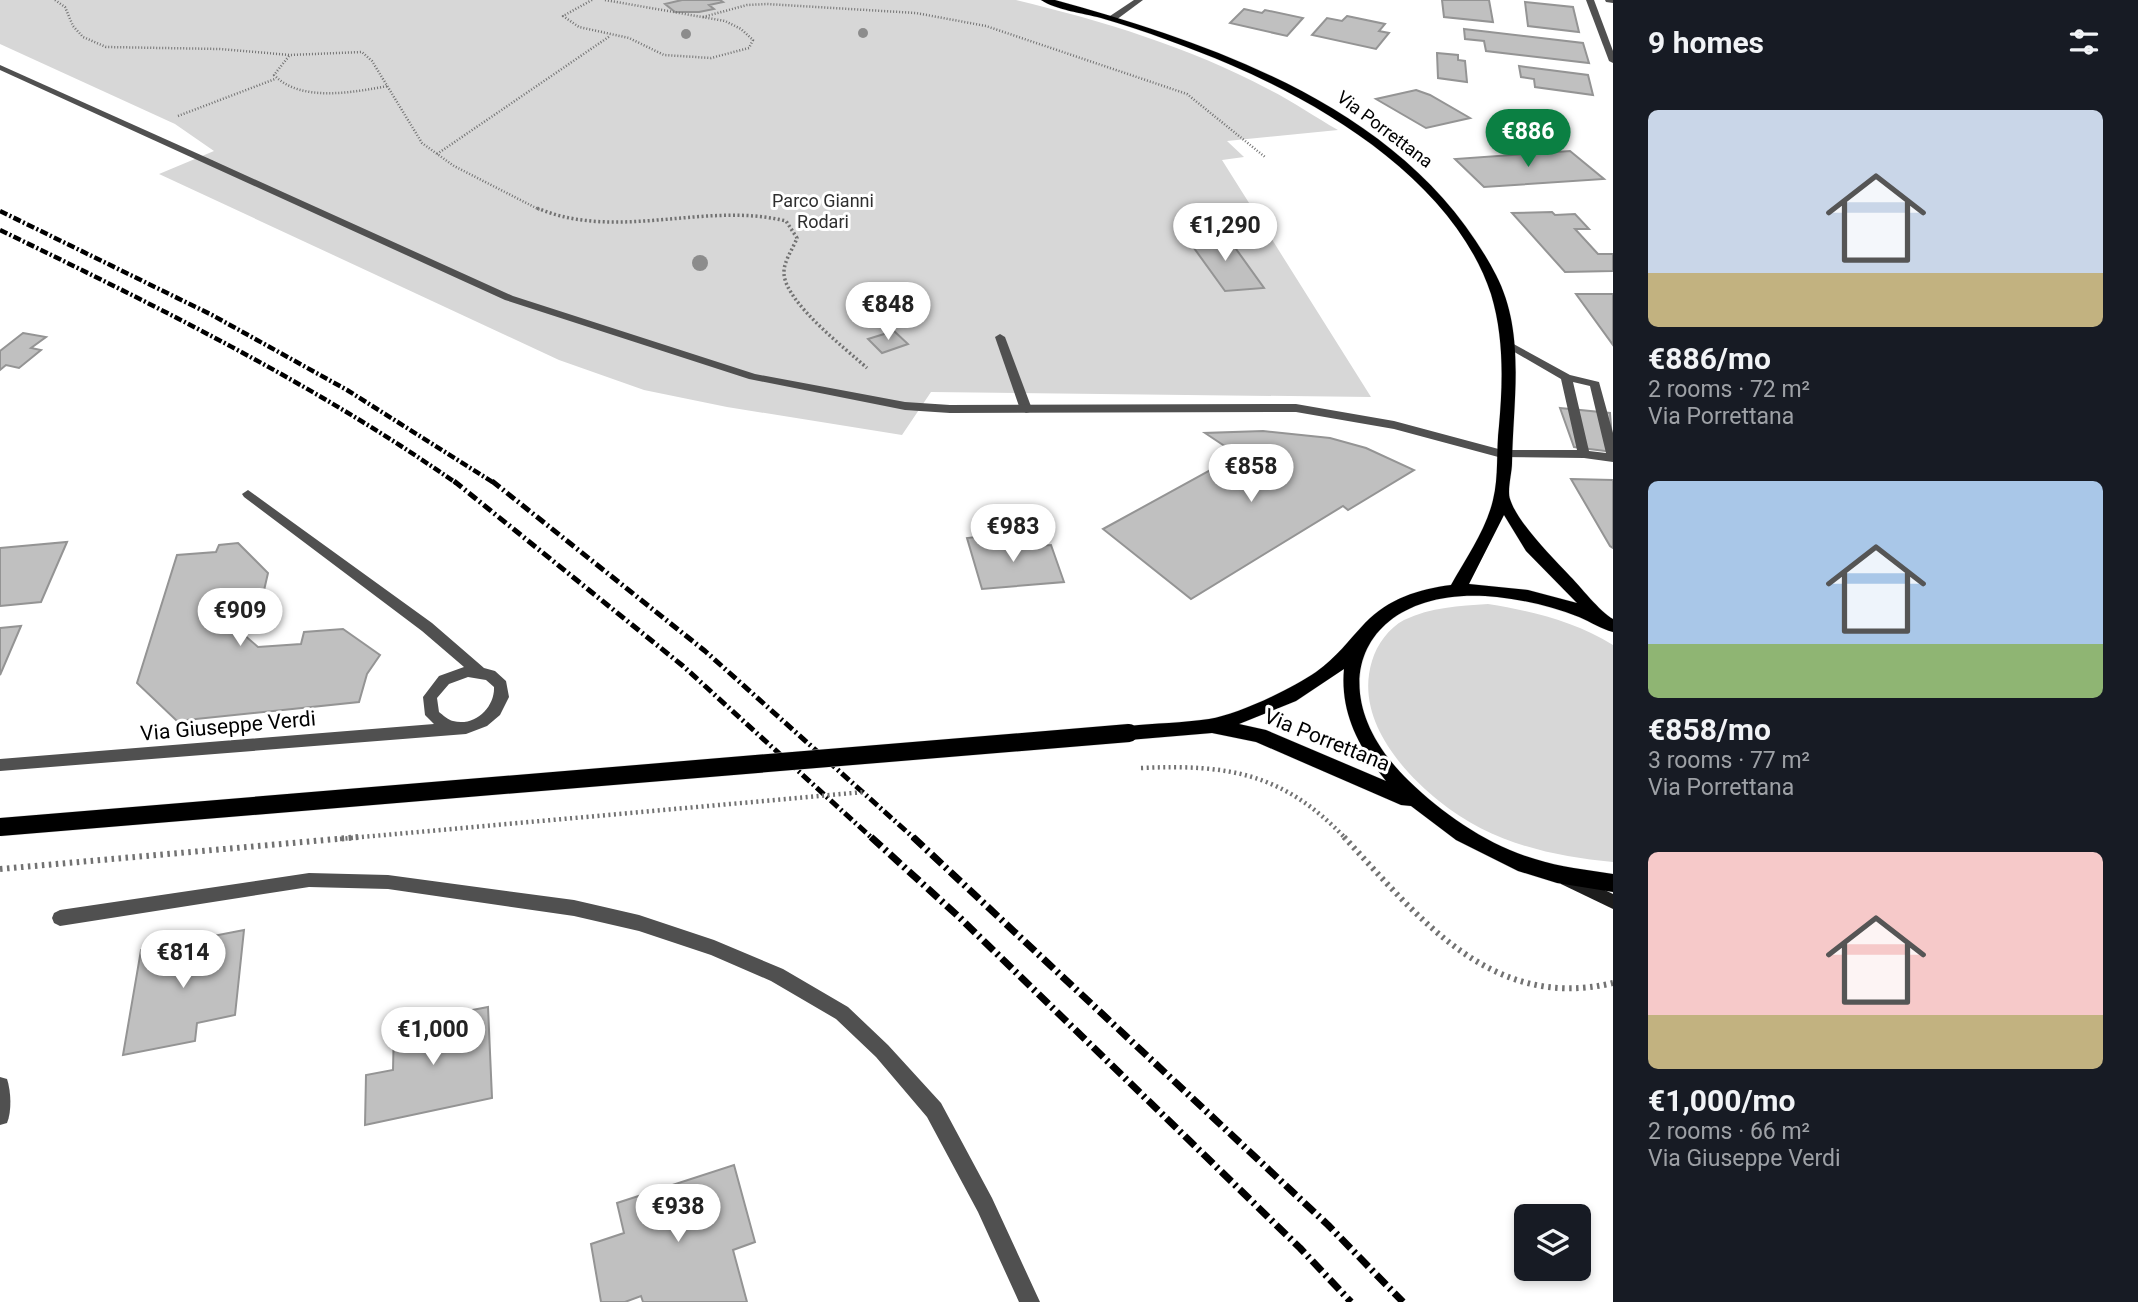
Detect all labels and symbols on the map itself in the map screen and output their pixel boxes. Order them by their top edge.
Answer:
street label: Via Porrettana [1333,86,1437,172]
pin: €886 [1487,110,1569,169]
park label: Parco Gianni Rodari [772,190,874,232]
pin: €1,290 [1168,204,1282,263]
pin: €848 [847,282,929,342]
pin: €858 [1210,444,1292,504]
pin: €983 [972,504,1054,564]
pin: €909 [199,588,281,648]
street label: Via Porrettana [1261,704,1393,776]
street label: Via Giuseppe Verdi [139,706,317,746]
pin: €814 [142,930,224,990]
pin: €1,000 [376,1007,490,1067]
pin: €938 [637,1184,719,1244]

